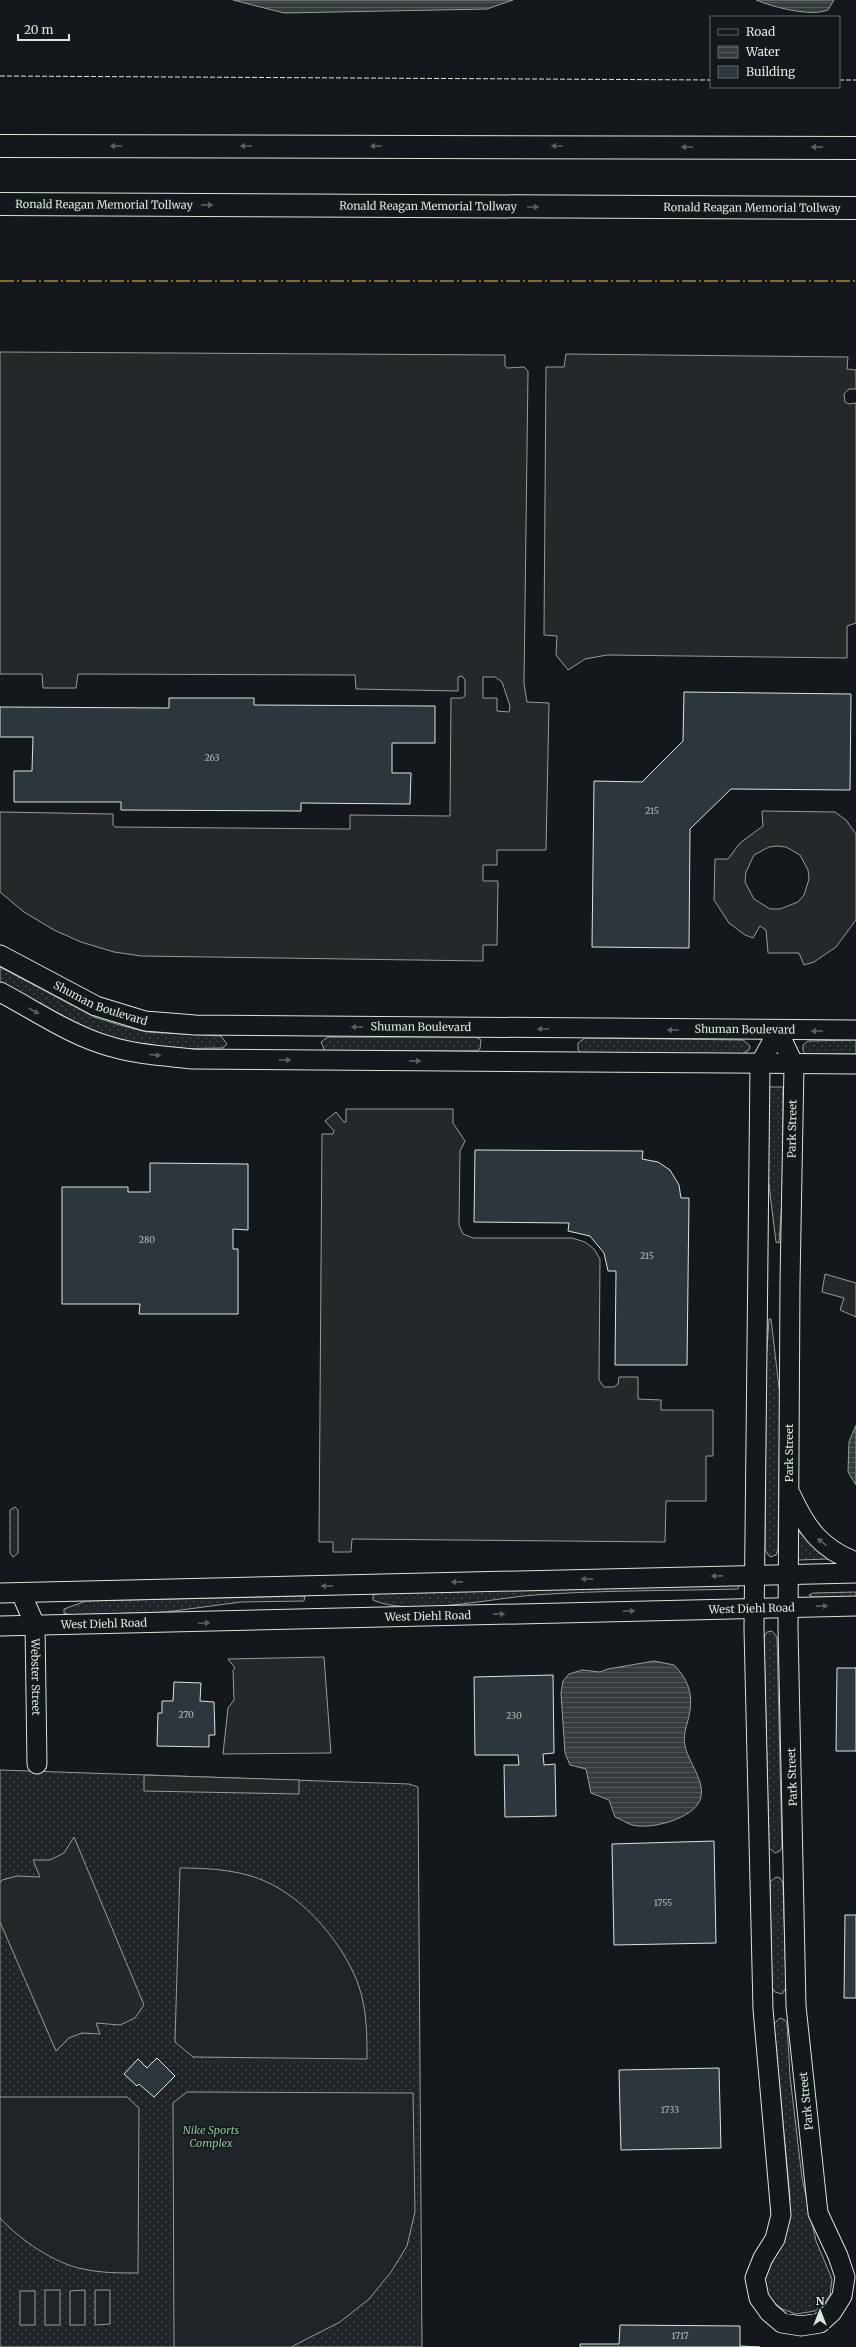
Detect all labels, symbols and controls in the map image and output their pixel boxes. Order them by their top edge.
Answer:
scale bar [18,16,69,42]
legend [710,16,840,88]
text: 20 m [24,22,53,37]
text: Road [746,24,775,39]
text: Water [745,44,781,59]
text: Building [746,64,796,79]
one-way arrow [109,143,122,149]
one-way arrow [239,143,252,149]
one-way arrow [369,143,382,149]
one-way arrow [550,143,563,149]
one-way arrow [680,144,693,150]
one-way arrow [810,144,823,150]
street label: Ronald Reagan Memorial Tollway [15,197,193,212]
street label: Ronald Reagan Memorial Tollway [339,199,517,213]
street label: Ronald Reagan Memorial Tollway [663,200,841,215]
one-way arrow [201,202,214,208]
one-way arrow [527,204,540,210]
house number: 263 [204,752,220,763]
house number: 215 [645,805,659,816]
street label: Shuman Boulevard [51,978,150,1028]
one-way arrow [29,1007,40,1014]
street label: Shuman Boulevard [371,1019,472,1034]
street label: Shuman Boulevard [695,1022,796,1037]
one-way arrow [350,1024,363,1030]
one-way arrow [536,1026,549,1032]
one-way arrow [666,1027,679,1033]
one-way arrow [811,1028,823,1035]
one-way arrow [149,1052,161,1058]
one-way arrow [279,1056,291,1063]
one-way arrow [409,1058,422,1064]
street label: Park Street [784,1099,800,1158]
house number: 280 [139,1234,155,1245]
house number: 215 [640,1250,654,1261]
street label: Park Street [782,1423,796,1482]
one-way arrow [817,1538,828,1547]
one-way arrow [711,1573,723,1580]
one-way arrow [581,1576,593,1583]
one-way arrow [451,1579,463,1586]
one-way arrow [321,1582,333,1589]
street label: West Diehl Road [708,1600,795,1616]
one-way arrow [816,1603,828,1610]
street label: West Diehl Road [384,1608,471,1624]
one-way arrow [623,1608,636,1614]
one-way arrow [493,1611,506,1617]
street label: West Diehl Road [60,1616,148,1632]
one-way arrow [198,1619,210,1626]
street label: Webster Street [28,1637,43,1716]
house number: 270 [178,1709,194,1720]
house number: 230 [506,1710,522,1721]
street label: Park Street [784,1747,800,1806]
house number: 1755 [654,1897,672,1908]
street label: Park Street [796,2070,816,2131]
house number: 1733 [661,2104,679,2115]
park label: Nike Sports Complex [183,2123,240,2150]
north arrow [800,2291,840,2331]
text: N [816,2294,825,2308]
house number: 1717 [671,2330,689,2341]

